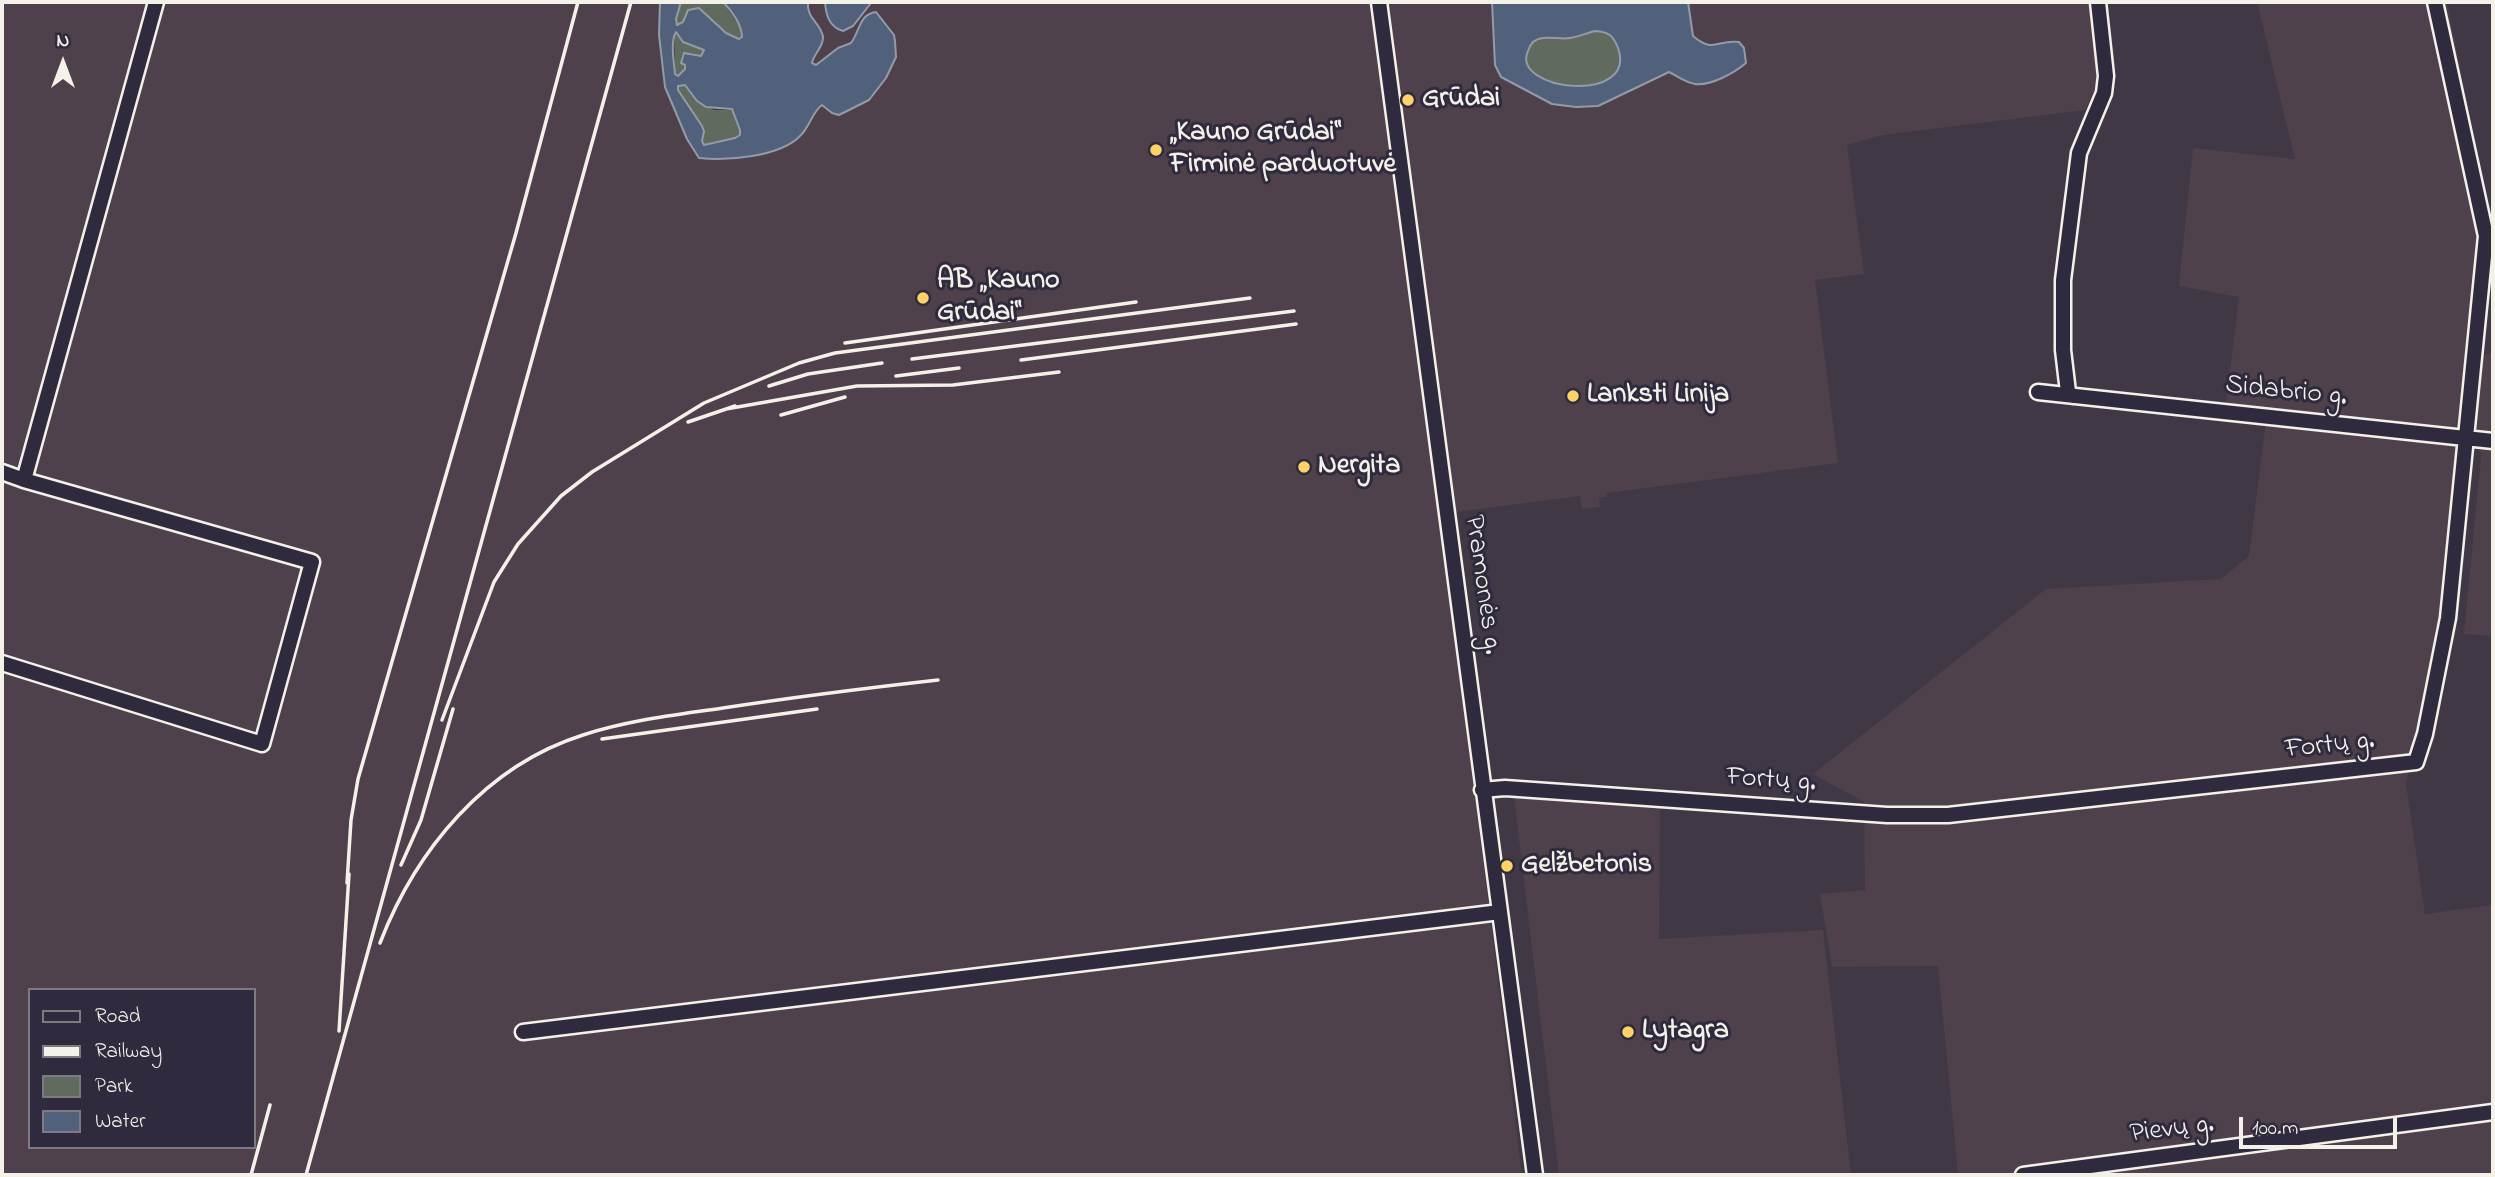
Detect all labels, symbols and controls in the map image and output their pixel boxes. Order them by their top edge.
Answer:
north arrow [28,28,98,98]
text: N [57,28,69,55]
place label: Grūdai [1422,83,1500,117]
marker: Grūdai [1400,92,1416,108]
place label: „Kauno Grūdai“ Firminė parduotuvė [1170,117,1396,183]
marker: „Kauno Grūdai“ Firminė parduotuvė [1148,142,1164,158]
place label: AB „Kauno Grūdai“ [937,265,1060,331]
marker: AB „Kauno Grūdai“ [915,290,931,306]
street label: Sidabrio g. [2223,370,2349,416]
place label: Lanksti Linija [1587,379,1729,413]
marker: Lanksti Linija [1565,388,1581,404]
place label: Nergita [1318,450,1400,484]
marker: Nergita [1296,459,1312,475]
street label: Pramonės g. [1455,513,1507,657]
street label: Fortų g. [2284,726,2376,768]
street label: Fortų g. [1725,762,1817,802]
place label: Gelžbetonis [1521,849,1652,883]
marker: Gelžbetonis [1499,858,1515,874]
legend [28,988,256,1149]
text: Road [95,1002,141,1032]
place label: Lytagra [1642,1015,1729,1049]
marker: Lytagra [1620,1024,1636,1040]
text: Railway [95,1037,162,1067]
text: Park [95,1072,133,1102]
scale bar [2243,1104,2400,1148]
text: Water [95,1107,146,1137]
street label: Pievų g. [2128,1109,2216,1153]
text: 100 m [2252,1114,2298,1144]

